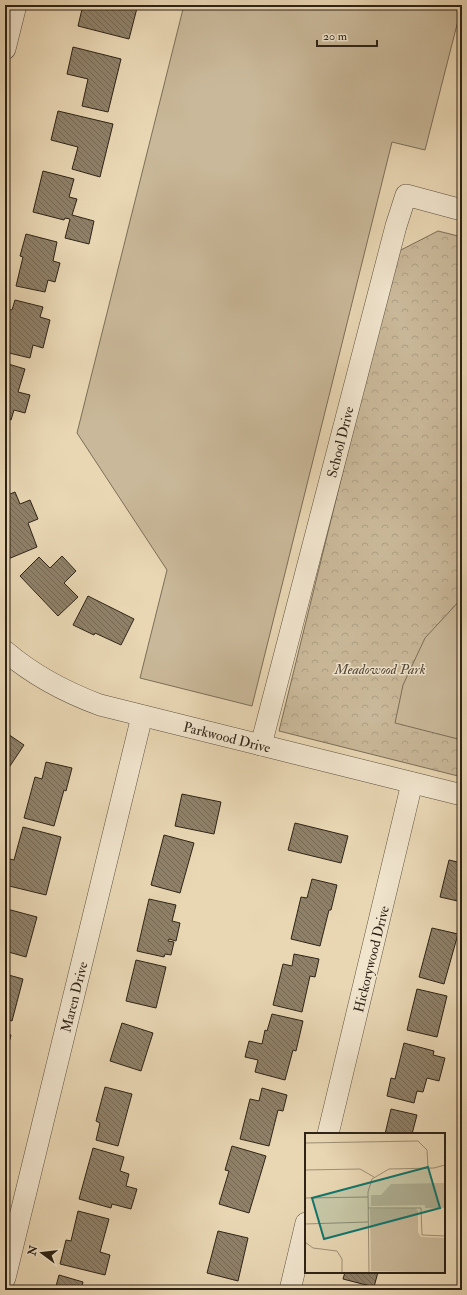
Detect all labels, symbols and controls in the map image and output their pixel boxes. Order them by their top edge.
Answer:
scale bar [317,22,377,48]
text: 20 m [323,29,348,44]
street label: School Drive [323,405,358,479]
park label: Meadowood Park [334,661,426,678]
street label: Parkwood Drive [182,718,272,757]
street label: Hickorywood Drive [350,904,394,1014]
street label: Maren Drive [57,960,92,1034]
inset map [305,1133,445,1273]
north arrow [22,1233,62,1273]
text: N [25,1243,41,1258]

